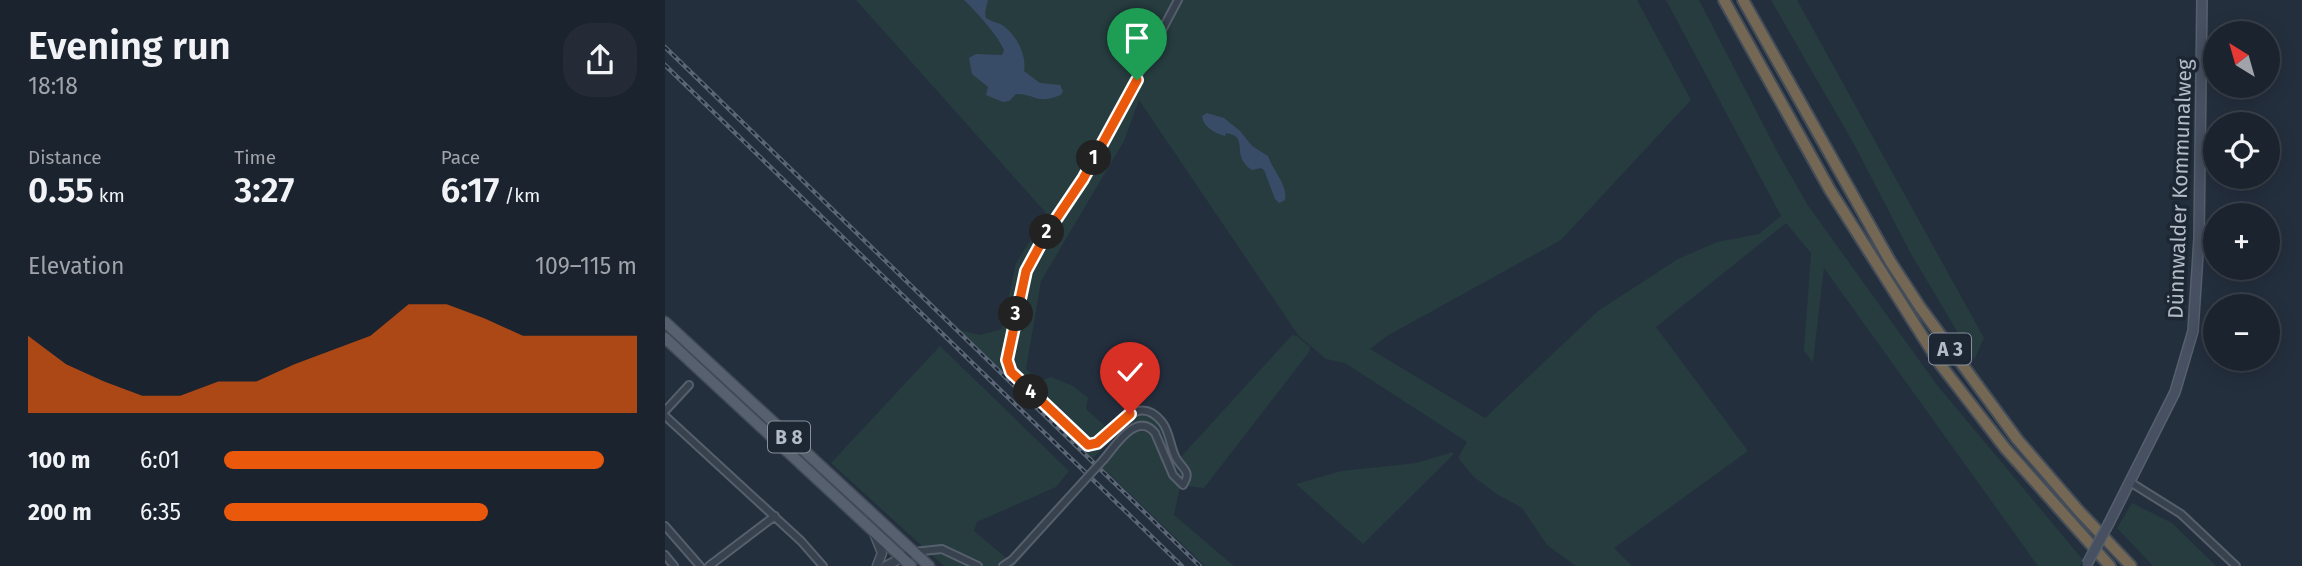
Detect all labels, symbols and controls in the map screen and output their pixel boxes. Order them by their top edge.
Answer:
pin [1107,8,1167,80]
icon: arrive [1118,19,1156,57]
north arrow [2203,21,2280,98]
map controls [2203,21,2280,371]
text: Evening run [28,23,231,69]
button: share [563,23,637,97]
street label: Dünnwalder Kommunalweg [2162,59,2198,319]
text: 18:18 [28,72,78,100]
button: locate [2203,112,2280,189]
pin: 1 [1077,140,1111,176]
text: Distance [28,146,102,169]
text: Time [234,146,276,169]
text: Pace [441,146,480,169]
text: 1 [1089,146,1098,169]
text: 0.55 [28,169,94,211]
text: 3:27 [234,169,295,211]
text: 6:17 [441,169,499,211]
text: km [94,184,125,207]
text: /km [499,184,540,207]
button: + [2203,203,2280,280]
pin: 2 [1029,215,1065,250]
text: 2 [1042,220,1051,243]
text: Elevation [28,252,124,280]
text: 109–115 m [535,252,637,280]
button: − [2203,294,2280,371]
pin: 3 [999,296,1033,332]
text: 3 [1011,302,1020,325]
road number: A 3 [1929,334,1971,364]
pin [1100,342,1160,414]
icon: check [1111,353,1149,391]
pin: 4 [1013,374,1049,410]
text: 4 [1025,380,1036,403]
road number: B 8 [768,422,810,452]
text: 100 m [28,446,90,474]
text: 6:01 [140,446,180,474]
text: 200 m [28,498,92,526]
text: 6:35 [140,498,181,526]

